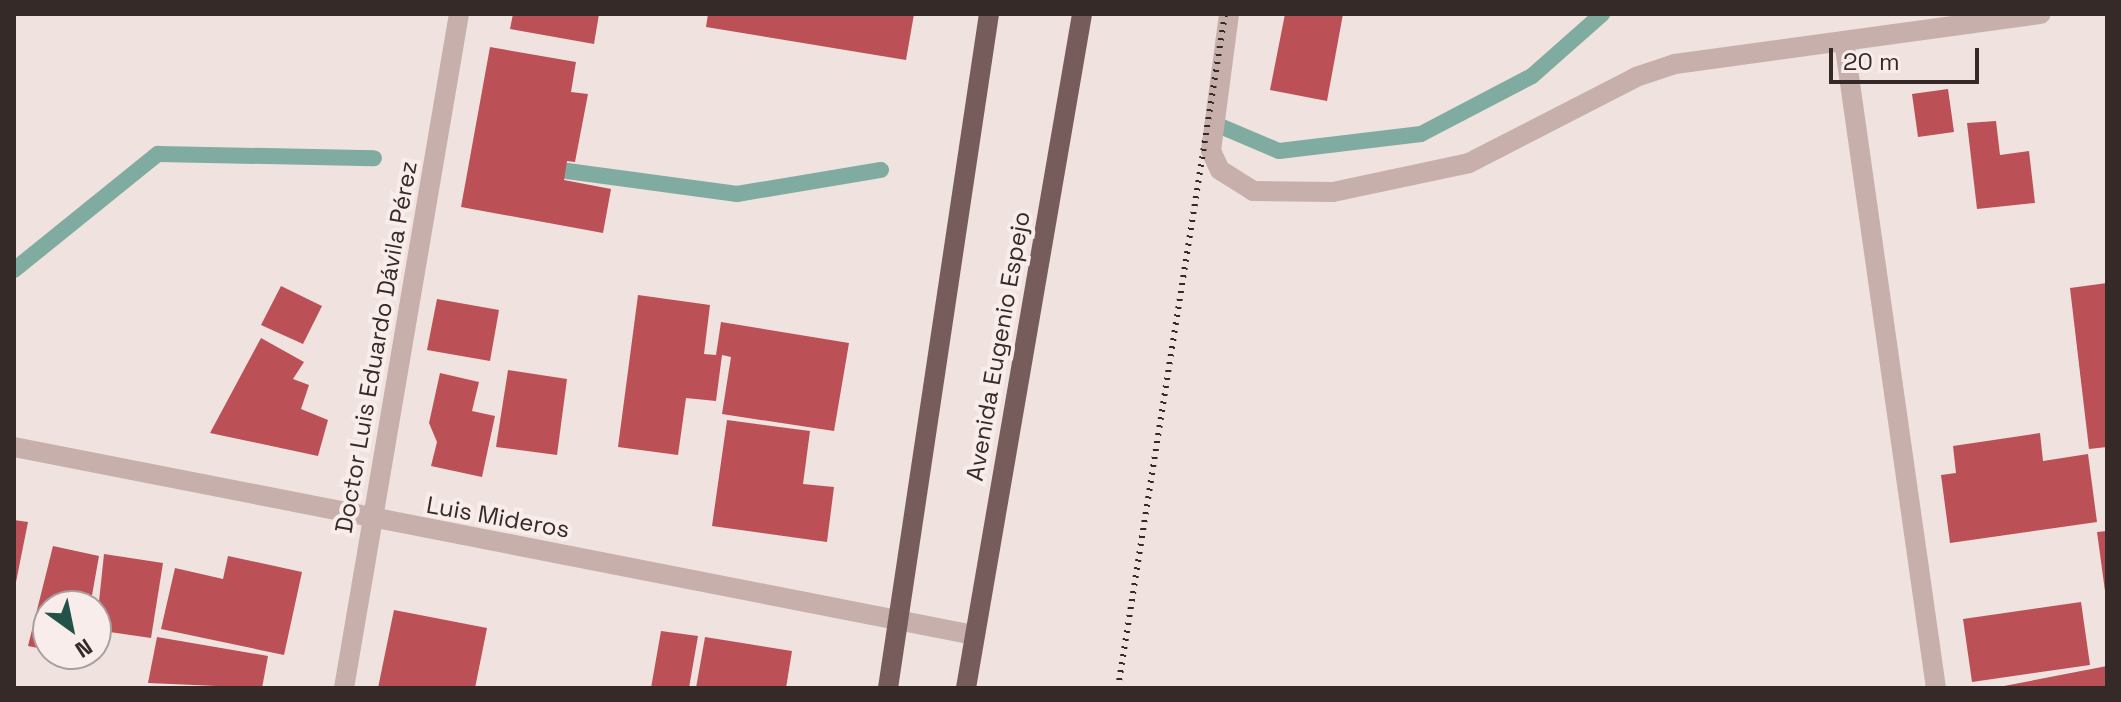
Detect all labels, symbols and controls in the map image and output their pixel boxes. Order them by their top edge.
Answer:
scale bar [1833,32,1983,82]
text: 20 m [1843,46,1900,77]
street label: Doctor Luis Eduardo Dávila Pérez [329,159,423,535]
street label: Avenida Eugenio Espejo [960,209,1036,483]
street label: Luis Mideros [424,490,572,544]
north arrow [32,590,112,670]
text: N [70,633,98,664]

